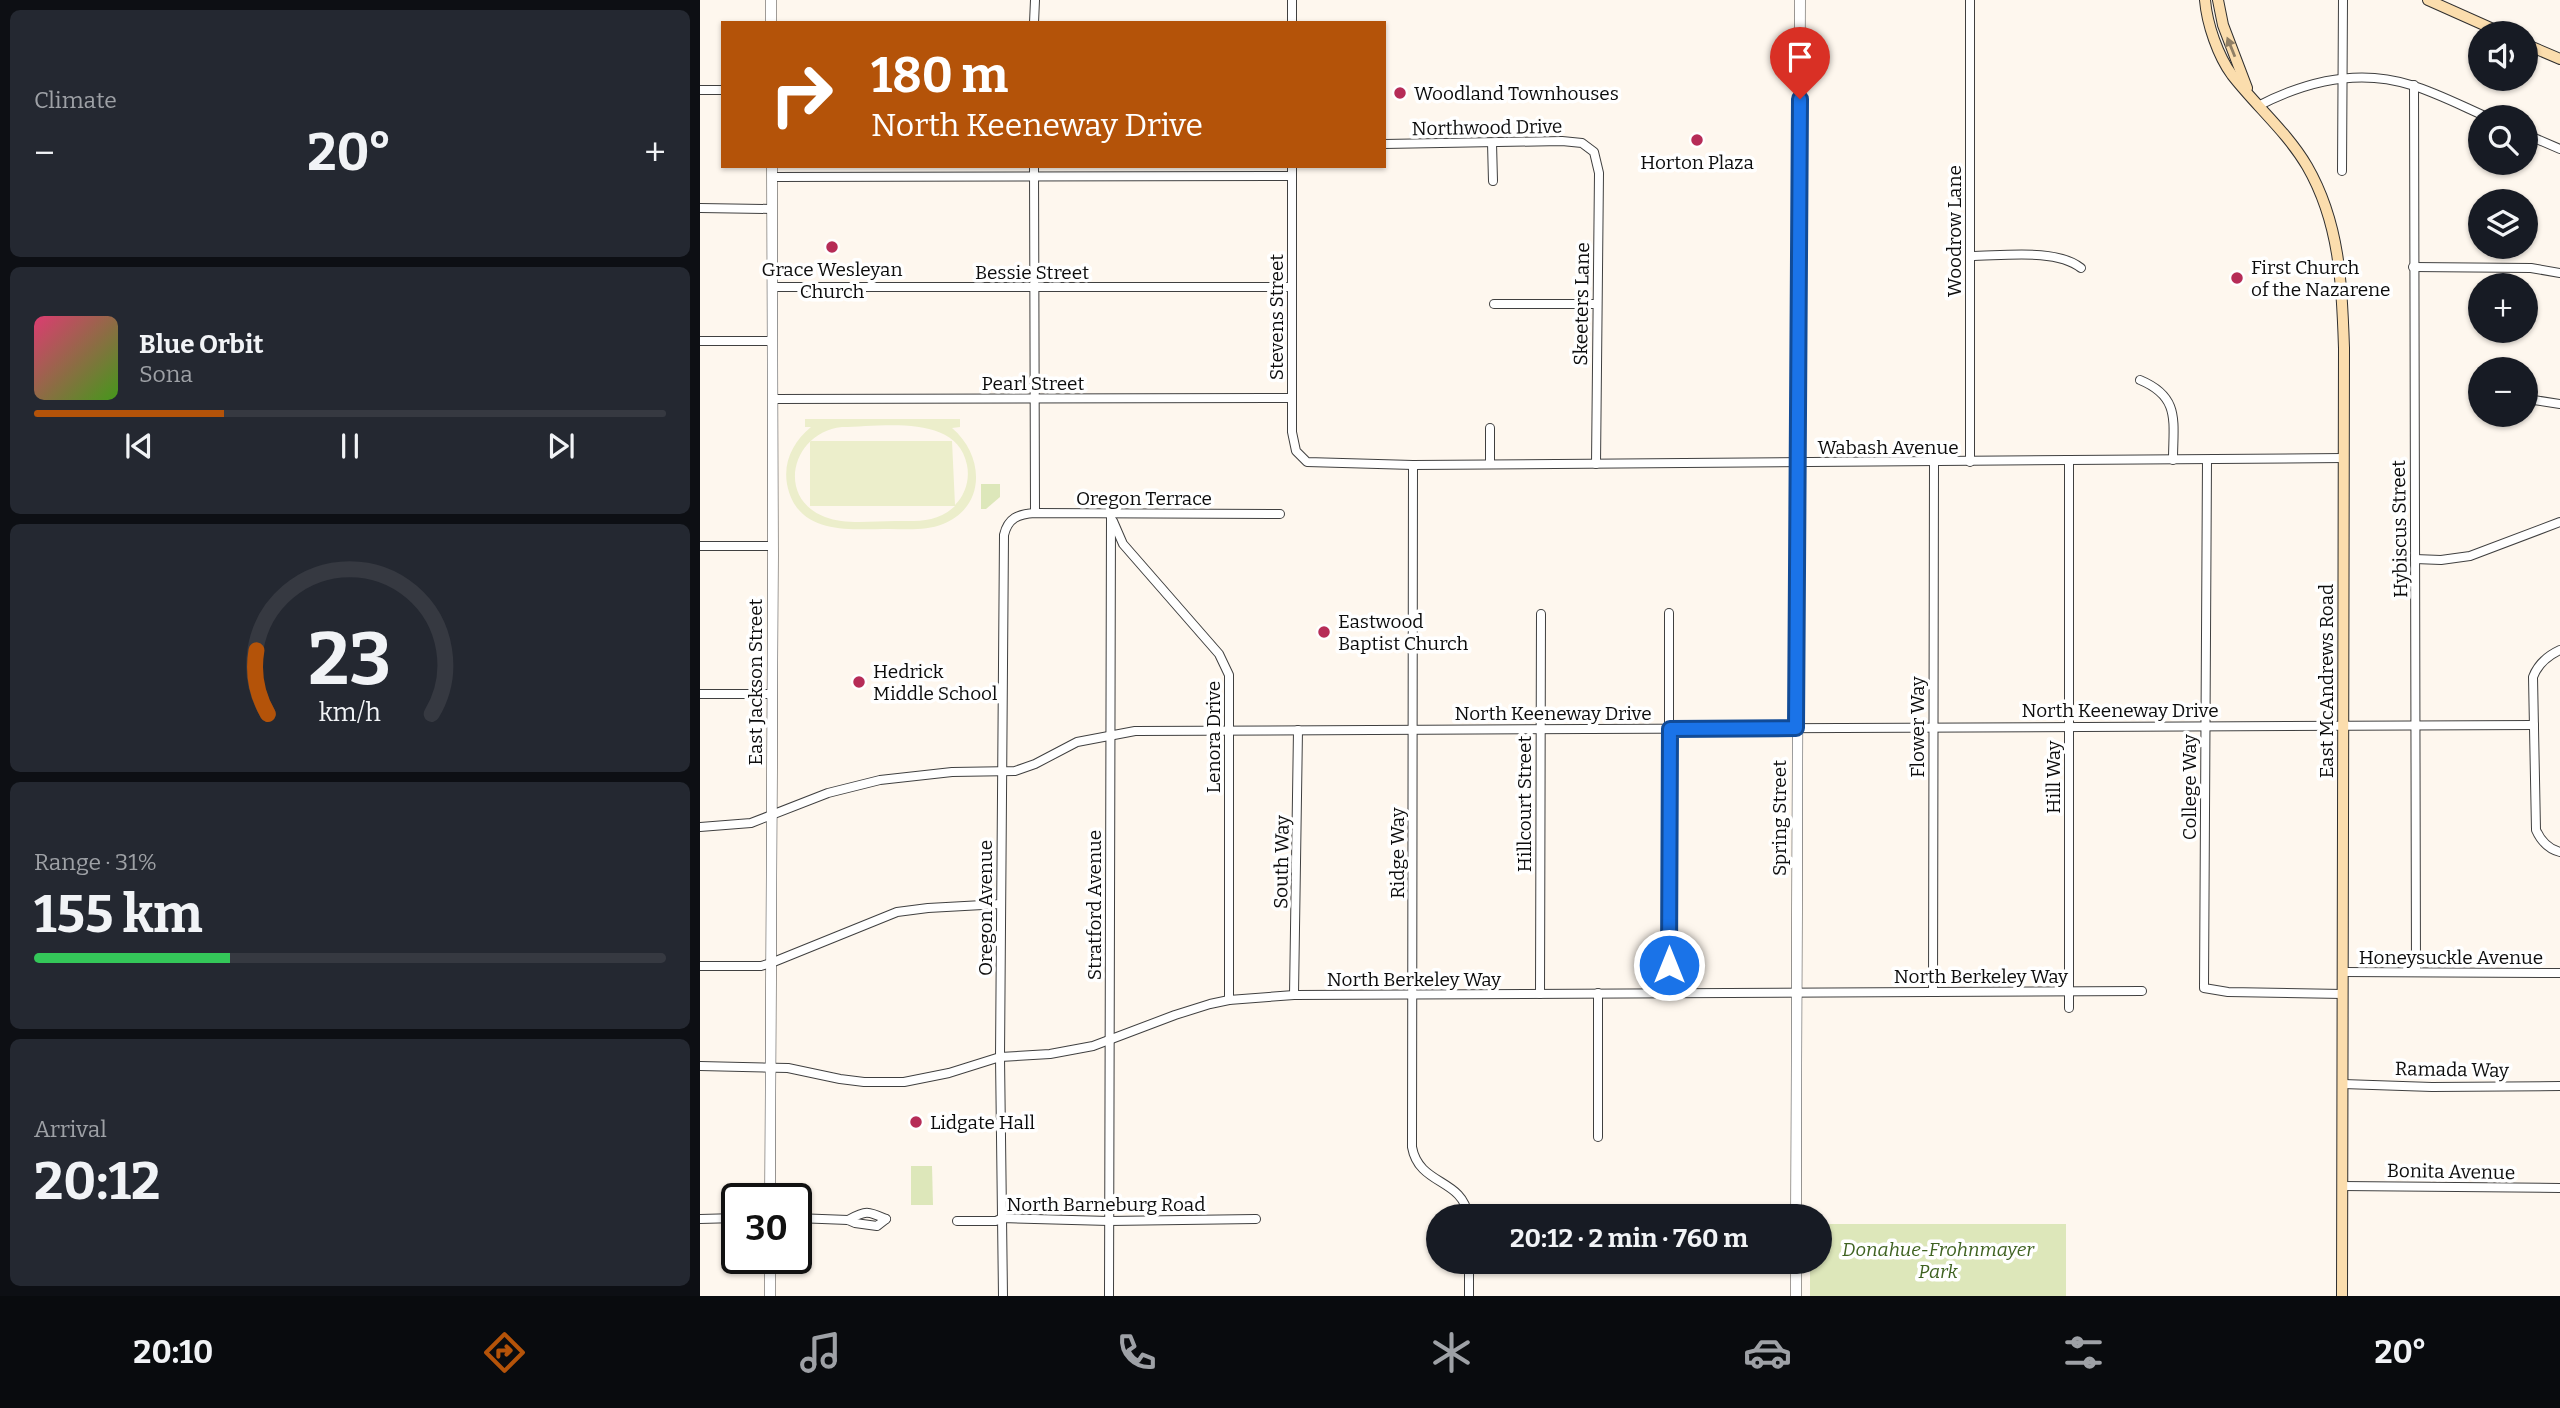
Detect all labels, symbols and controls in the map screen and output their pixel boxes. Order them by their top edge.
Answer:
map controls [2468,21,2538,427]
button: sound [2468,21,2538,91]
pin [1770,27,1830,99]
one-way arrow [2226,37,2237,58]
icon: arrive [1781,38,1819,76]
text: 180 m [871,46,1008,105]
icon: right [756,49,847,140]
place label: Woodland Townhouses [1414,82,1619,105]
marker: Woodland Townhouses [1392,85,1408,101]
text: Climate [34,86,117,114]
button: search [2468,105,2538,175]
text: North Keeneway Drive [871,106,1203,144]
street label: Northwood Drive [1411,115,1563,140]
text: 20° [307,121,392,184]
text: − [34,130,55,176]
text: + [644,130,666,176]
marker: Horton Plaza [1689,132,1705,148]
place label: Horton Plaza [1640,151,1754,174]
street label: Woodrow Lane [1943,165,1966,297]
button: layers [2468,189,2538,259]
marker: Grace Wesleyan Church [824,239,840,255]
street label: Skeeters Lane [1569,242,1594,366]
street label: Stevens Street [1265,254,1288,380]
place label: First Church of the Nazarene [2251,256,2390,301]
place label: Grace Wesleyan Church [762,258,902,303]
street label: Bessie Street [975,261,1089,284]
marker: First Church of the Nazarene [2229,270,2245,286]
button: + [2468,273,2538,343]
text: Blue Orbit [139,329,263,360]
button: − [2468,357,2538,427]
text: Sona [139,360,193,388]
street label: Pearl Street [982,372,1084,395]
icon: previous [120,427,158,465]
icon: pause [331,427,369,465]
icon: next [542,427,580,465]
street label: Wabash Avenue [1817,436,1959,459]
street label: Hybiscus Street [2387,460,2412,598]
street label: Oregon Terrace [1076,487,1212,510]
street label: East McAndrews Road [2315,584,2338,778]
street label: East Jackson Street [744,598,767,765]
place label: Eastwood Baptist Church [1338,610,1468,655]
text: 23 [309,616,391,703]
marker: Eastwood Baptist Church [1316,624,1332,640]
place label: Hedrick Middle School [873,660,997,705]
marker: Hedrick Middle School [851,674,867,690]
street label: Flower Way [1906,675,1929,778]
street label: Lenora Drive [1202,681,1225,793]
text: km/h [319,698,381,728]
street label: North Keeneway Drive [2021,699,2219,722]
street label: North Keeneway Drive [1454,702,1652,725]
street label: College Way [2178,733,2201,840]
street label: Hillcourt Street [1513,736,1536,872]
street label: Hill Way [2042,739,2065,814]
street label: Spring Street [1768,760,1791,876]
street label: Ridge Way [1386,806,1409,899]
street label: South Way [1269,814,1294,909]
street label: Stratford Avenue [1083,830,1106,980]
street label: Oregon Avenue [974,840,997,976]
text: Range · 31% [34,848,157,876]
text: 155 km [34,883,203,946]
position arrow [1632,928,1706,1002]
street label: Honeysuckle Avenue [2359,946,2543,969]
street label: North Berkeley Way [1894,965,2069,988]
street label: North Berkeley Way [1327,968,1502,991]
street label: Ramada Way [2395,1057,2510,1082]
place label: Lidgate Hall [930,1111,1035,1134]
marker: Lidgate Hall [908,1114,924,1130]
text: Arrival [34,1115,107,1143]
text: 20:12 [34,1150,160,1213]
street label: Bonita Avenue [2387,1159,2515,1184]
speed limit sign: 30 [721,1183,812,1274]
street label: North Barneburg Road [1006,1193,1206,1216]
text: 20:12 · 2 min · 760 m [1510,1223,1748,1254]
park label: Donahue-Frohnmayer Park [1842,1238,2035,1283]
icon: directions [480,1328,529,1377]
icon: music [796,1328,845,1377]
icon: phone [1112,1328,1161,1377]
icon: climate [1427,1328,1476,1377]
icon: car [1743,1328,1792,1377]
icon: filters [2059,1328,2108,1377]
text: 20:10 [133,1333,213,1371]
text: 20° [2374,1333,2427,1371]

